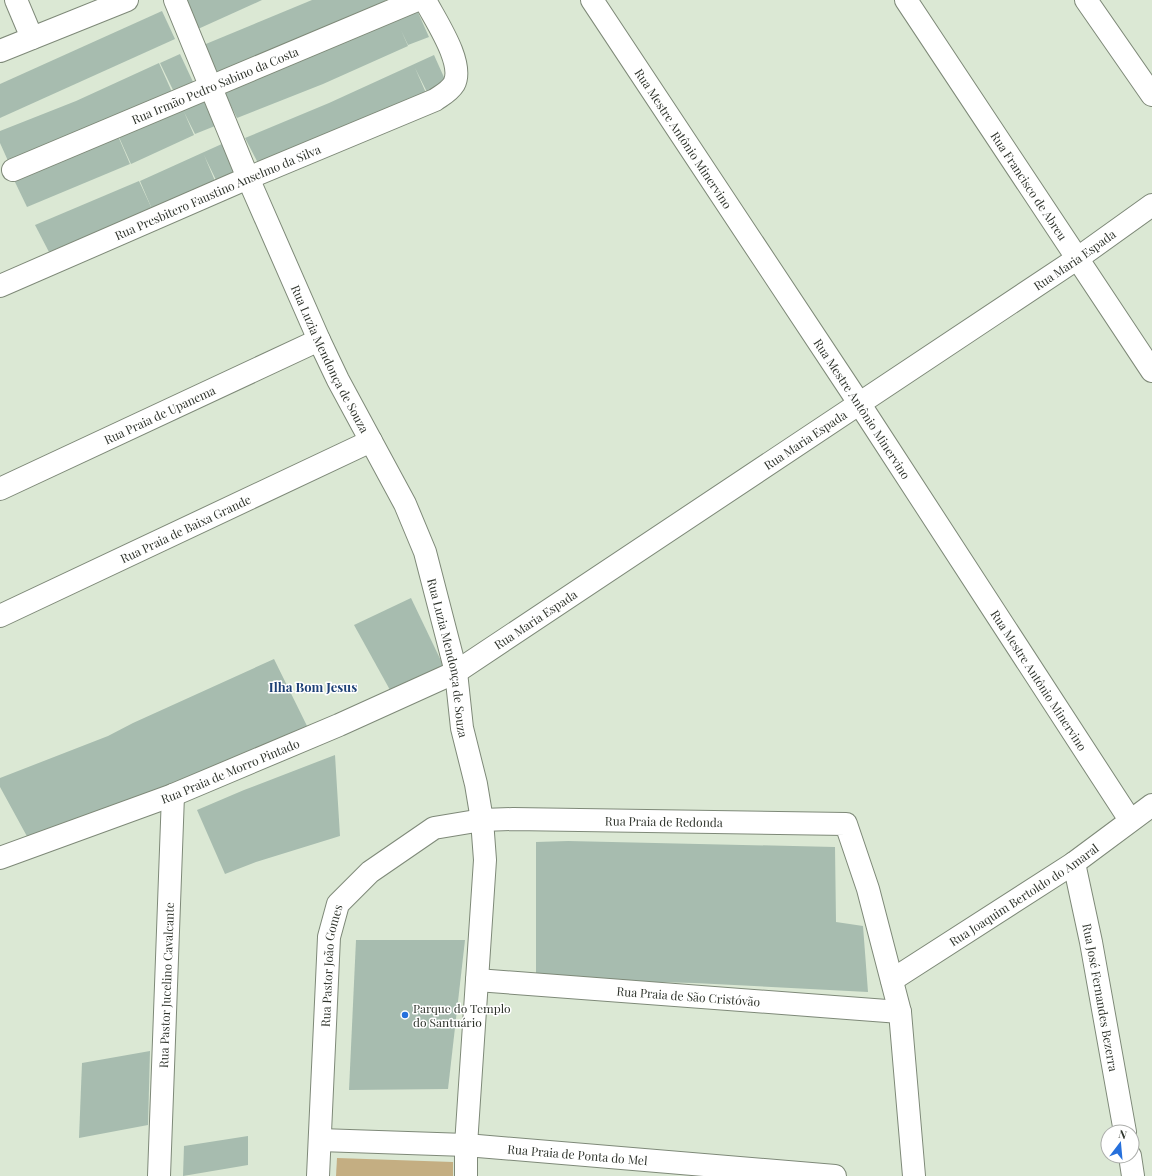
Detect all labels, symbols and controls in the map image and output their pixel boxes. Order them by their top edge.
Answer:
street label: Rua Irmão Pedro Sabino da Costa [129,43,301,127]
street label: Rua Mestre Antônio Minervino [631,65,736,212]
street label: Rua Francisco de Abreu [987,128,1071,243]
street label: Rua Presbitero Faustino Anselmo da Silva [112,141,323,243]
street label: Rua Maria Espada [1030,226,1119,294]
street label: Rua Luzia Mendonça de Souza [288,282,373,435]
street label: Rua Mestre Antônio Minervino [810,335,914,482]
street label: Rua Praia de Upanema [101,382,218,447]
street label: Rua Maria Espada [761,406,850,473]
street label: Rua Praia de Baixa Grande [118,491,253,566]
street label: Rua Luzia Mendonça de Souza [424,576,472,739]
street label: Rua Maria Espada [491,586,580,653]
street label: Rua Mestre Antônio Minervino [987,607,1091,754]
district label: Ilha Bom Jesus [269,678,357,695]
street label: Rua Praia de Morro Pintado [159,735,302,807]
street label: Rua Praia de Redonda [605,812,723,830]
street label: Rua Joaquim Bertoldo do Amaral [946,839,1102,949]
street label: Rua Pastor Jucelino Cavalcante [155,902,177,1068]
street label: Rua Pastor João Gomes [317,902,346,1027]
street label: Rua José Fernandes Bezerra [1079,922,1122,1073]
street label: Rua Praia de São Cristóvão [616,983,761,1009]
place label: Parque do Templo do Santuário [413,1000,511,1030]
marker: Parque do Templo do Santuário [400,1010,410,1020]
north arrow [1100,1124,1140,1164]
text: N [1117,1126,1129,1142]
street label: Rua Praia de Ponta do Mel [507,1141,649,1168]

